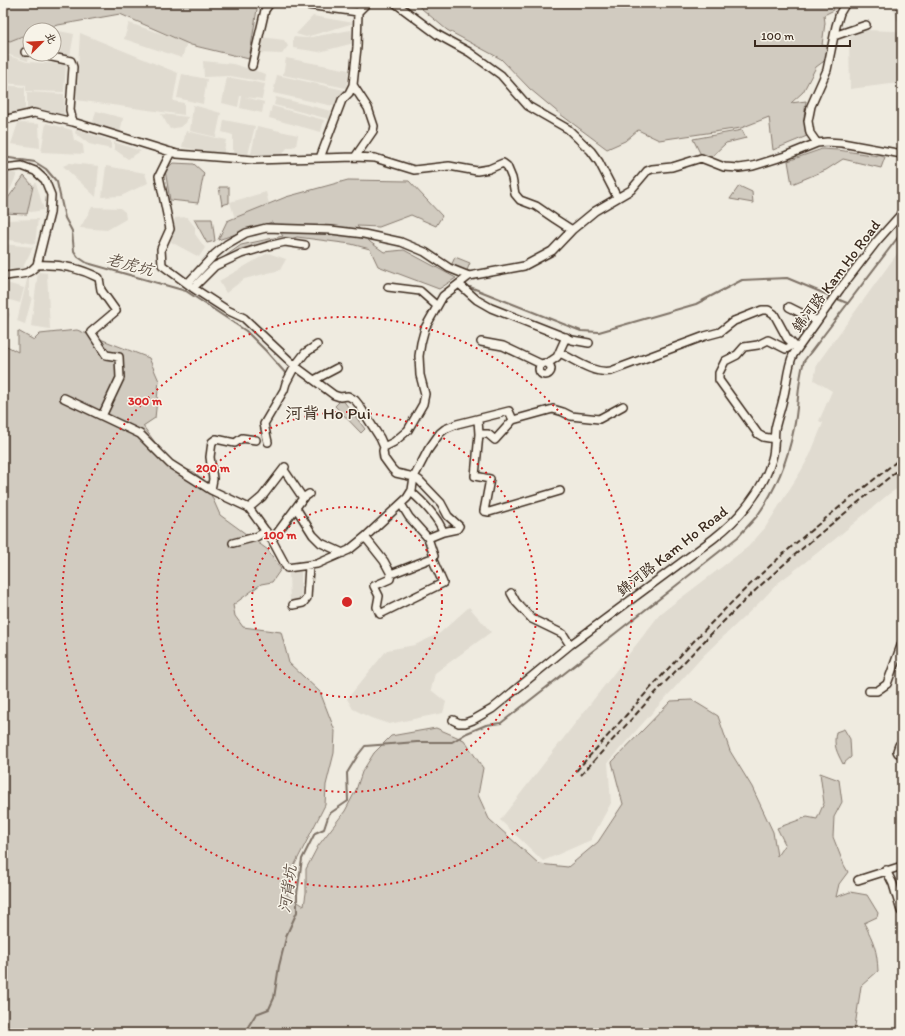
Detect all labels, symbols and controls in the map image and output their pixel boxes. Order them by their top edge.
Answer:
north arrow [22,22,62,62]
scale bar [755,22,850,48]
text: 100 m [761,29,794,43]
text: 北 [43,30,59,46]
street label: 錦河路 Kam Ho Road [788,216,885,336]
water label: 老虎坑 [104,249,157,280]
text: 300 m [128,394,163,408]
district label: 河背 Ho Pui [285,403,371,423]
text: 200 m [196,461,231,475]
street label: 錦河路 Kam Ho Road [613,502,732,600]
text: 100 m [263,528,297,542]
centre of rings [340,595,354,609]
water label: 河背坑 [275,862,301,914]

